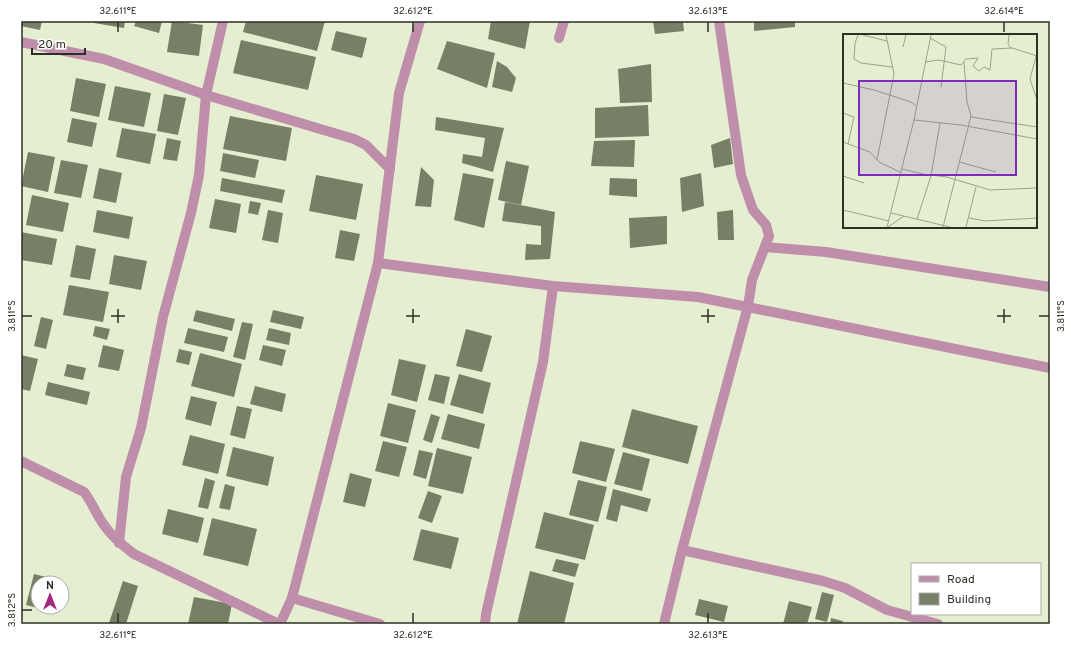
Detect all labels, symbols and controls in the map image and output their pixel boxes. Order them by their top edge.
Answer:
text: 32.611°E [99,5,137,18]
text: 32.612°E [393,5,433,18]
text: 32.613°E [688,5,728,18]
text: 32.614°E [984,5,1024,18]
scale bar [32,30,85,56]
inset map [843,34,1037,228]
text: 20 m [38,37,66,53]
text: 3.811°S [6,300,19,332]
text: 3.811°S [1055,300,1068,332]
legend [911,563,1041,615]
text: Road [947,572,975,588]
north arrow [30,575,70,615]
text: N [46,579,54,593]
text: Building [947,592,991,608]
text: 3.812°S [6,593,19,627]
text: 32.611°E [99,629,137,642]
text: 32.612°E [393,629,433,642]
text: 32.613°E [688,629,728,642]

